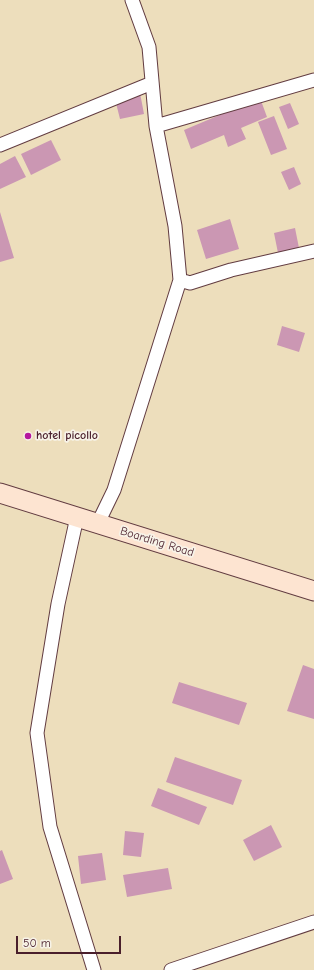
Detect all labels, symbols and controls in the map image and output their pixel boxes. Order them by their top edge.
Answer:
place label: hotel picollo [36,429,98,443]
marker: hotel picollo [23,431,33,441]
street label: Boarding Road [118,524,196,560]
scale bar [18,928,123,954]
text: 50 m [23,936,51,950]

